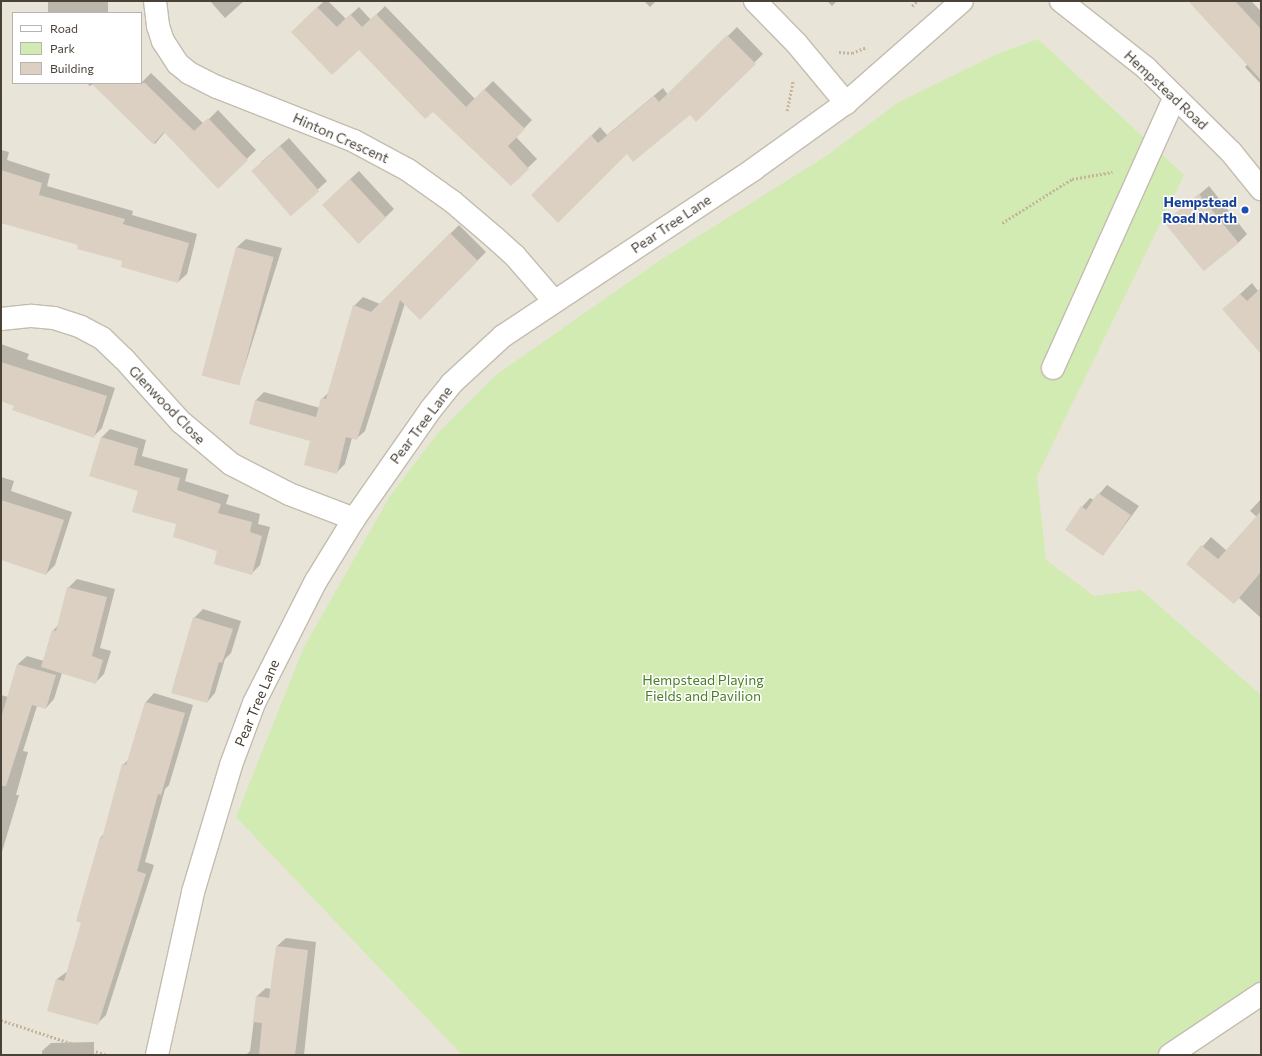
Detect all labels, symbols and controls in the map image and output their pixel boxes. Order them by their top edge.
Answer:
legend [12,12,142,84]
text: Road [50,21,78,35]
text: Park [50,41,75,55]
street label: Hempstead Road [1121,47,1211,133]
text: Building [50,61,94,75]
street label: Hinton Crescent [290,109,392,167]
street label: Pear Tree Lane [628,191,714,257]
place label: Hempstead Road North [1163,194,1237,226]
marker: Hempstead Road North [1240,205,1250,215]
street label: Glenwood Close [125,362,209,448]
street label: Pear Tree Lane [386,383,456,467]
street label: Pear Tree Lane [231,657,283,749]
park label: Hempstead Playing Fields and Pavilion [642,672,764,704]

